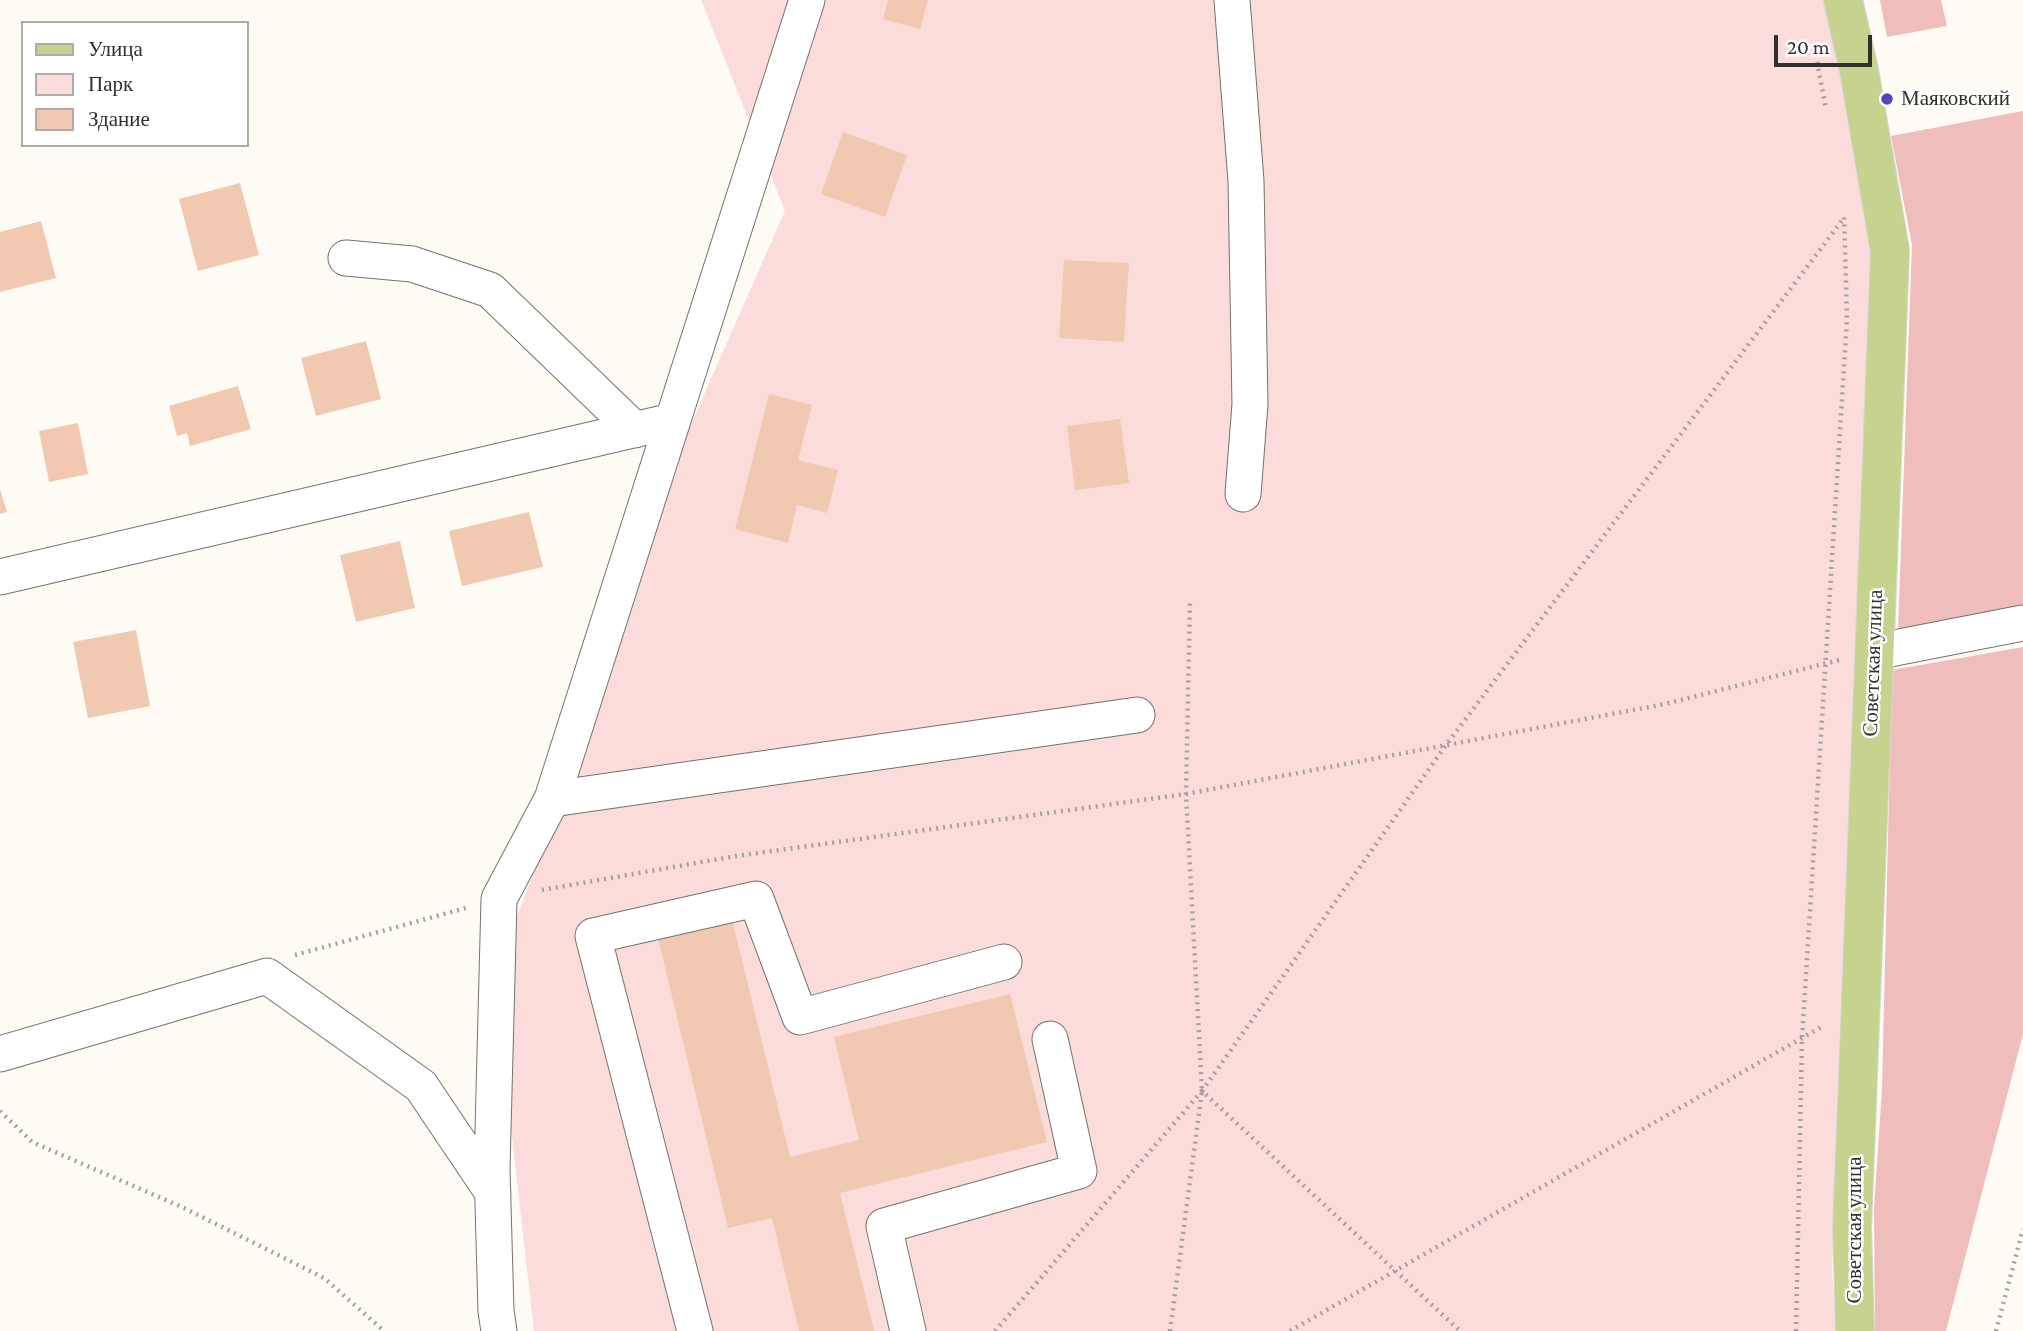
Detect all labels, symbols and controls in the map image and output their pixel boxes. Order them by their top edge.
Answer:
legend [21,21,248,147]
scale bar [1778,21,1876,65]
text: 20 m [1787,35,1830,59]
text: Улица [88,37,143,61]
text: Парк [88,72,133,96]
place label: Маяковский [1901,86,2010,112]
marker: Маяковский [1879,91,1895,107]
text: Здание [88,107,150,131]
street label: Советская улица [1858,589,1888,737]
street label: Советская улица [1842,1156,1868,1304]

